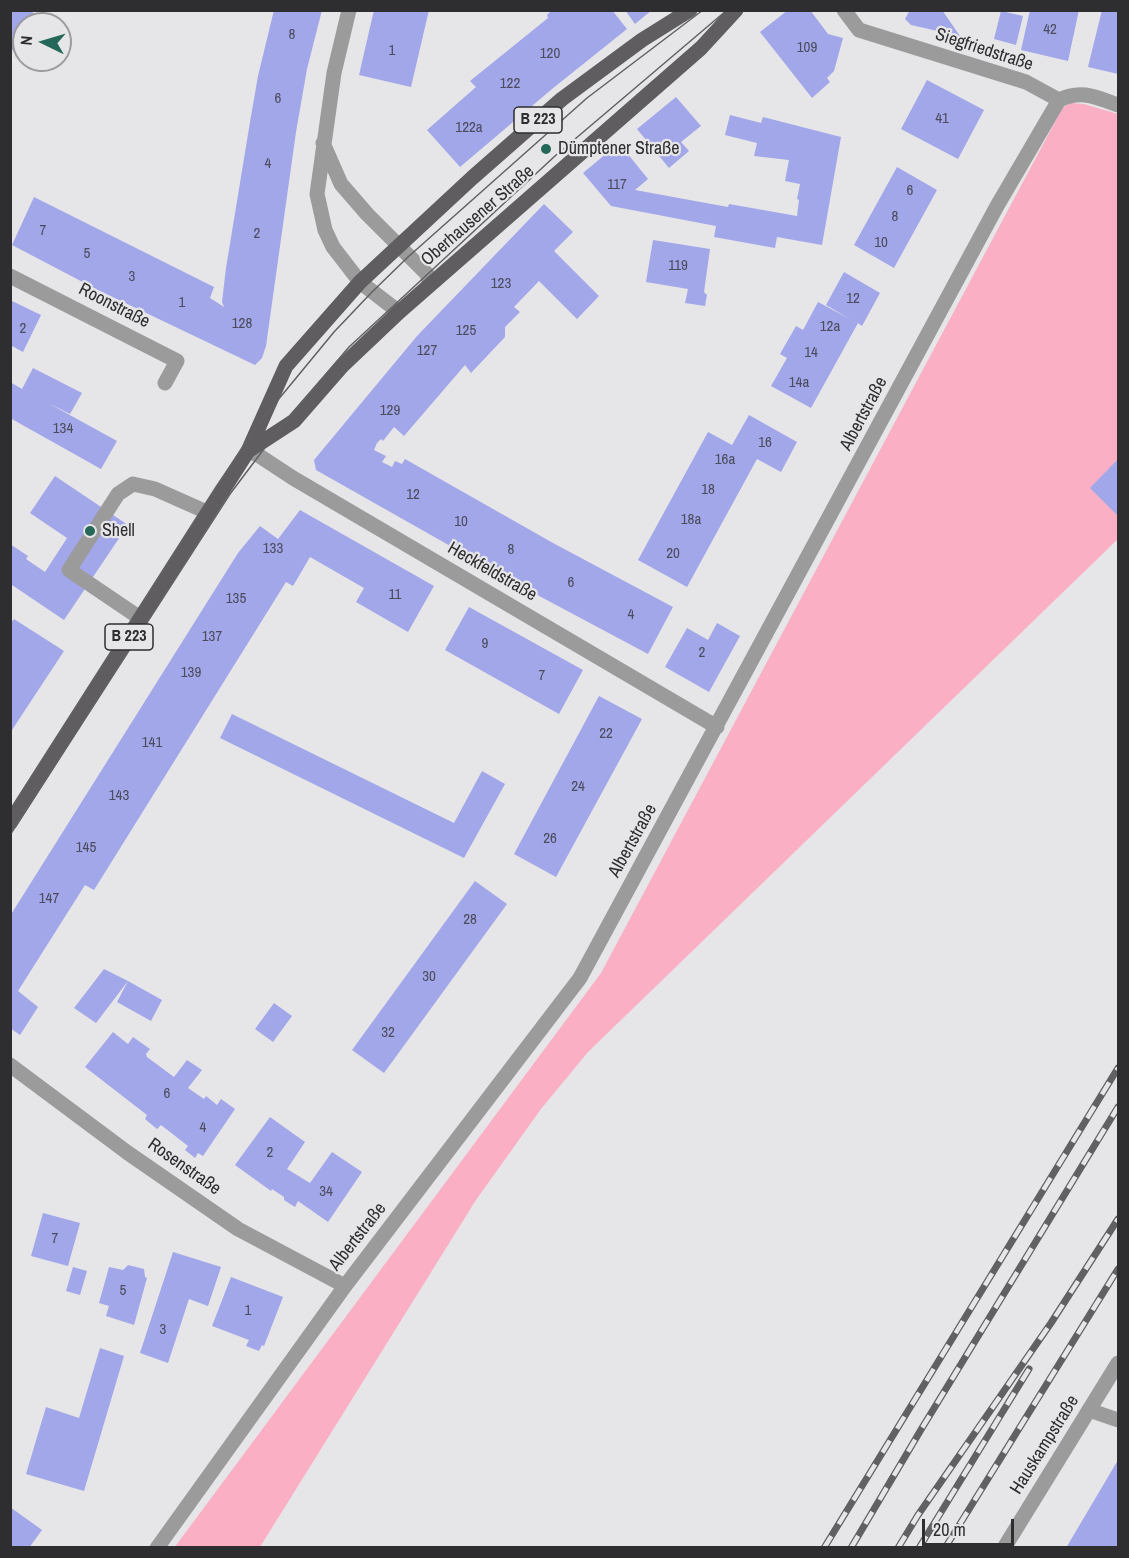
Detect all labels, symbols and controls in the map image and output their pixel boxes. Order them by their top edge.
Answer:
north arrow [12,12,72,72]
house number: 42 [1043,21,1057,39]
street label: Siegfriedstraße [932,24,1036,76]
house number: 8 [289,26,295,44]
text: N [15,35,37,46]
house number: 109 [797,39,817,57]
house number: 1 [389,42,395,60]
house number: 120 [540,45,560,63]
house number: 122 [500,75,520,93]
house number: 6 [275,90,281,108]
road number: B 223 [514,107,562,133]
house number: 41 [935,110,949,128]
house number: 122a [455,119,483,137]
place label: Dümptener Straße [558,138,679,160]
marker: Dümptener Straße [539,142,553,156]
house number: 4 [265,155,271,173]
street label: Oberhausener Straße [417,161,539,271]
house number: 117 [607,176,627,194]
house number: 6 [907,182,913,200]
house number: 8 [892,208,898,226]
house number: 7 [40,222,46,240]
house number: 2 [254,225,260,243]
house number: 10 [874,234,888,252]
house number: 5 [84,245,90,263]
house number: 119 [668,257,688,275]
house number: 3 [129,268,135,286]
house number: 123 [491,275,511,293]
street label: Roonstraße [75,279,153,333]
house number: 12 [846,290,860,308]
house number: 1 [179,294,185,312]
house number: 128 [232,315,252,333]
house number: 12a [820,318,840,336]
house number: 2 [20,320,26,338]
house number: 125 [456,322,476,340]
house number: 127 [417,342,437,360]
house number: 14 [804,344,818,362]
street label: Albertstraße [836,373,892,455]
house number: 14a [789,374,809,392]
house number: 129 [380,402,400,420]
house number: 134 [53,420,73,438]
house number: 16 [758,434,772,452]
house number: 16a [715,451,735,469]
house number: 18 [701,481,715,499]
house number: 12 [406,486,420,504]
house number: 18a [681,511,701,529]
house number: 10 [454,513,468,531]
place label: Shell [102,520,135,542]
marker: Shell [83,524,97,538]
street label: Heckfeldstraße [444,538,540,606]
house number: 133 [263,540,283,558]
house number: 8 [508,541,514,559]
house number: 20 [666,545,680,563]
house number: 6 [568,574,574,592]
house number: 11 [389,586,401,604]
house number: 135 [226,590,246,608]
house number: 4 [628,606,634,624]
road number: B 223 [105,624,153,650]
house number: 137 [202,628,222,646]
house number: 9 [482,635,488,653]
house number: 2 [699,644,705,662]
house number: 139 [181,664,201,682]
house number: 7 [539,667,545,685]
house number: 22 [599,725,613,743]
house number: 141 [142,734,162,752]
house number: 24 [571,778,585,796]
house number: 143 [109,787,129,805]
street label: Albertstraße [604,801,662,881]
house number: 26 [543,830,557,848]
house number: 145 [76,839,96,857]
house number: 147 [39,890,59,908]
house number: 28 [463,911,477,929]
house number: 30 [422,968,436,986]
house number: 32 [381,1024,395,1042]
house number: 6 [164,1085,170,1103]
house number: 4 [200,1119,206,1137]
street label: Rosenstraße [143,1134,225,1200]
house number: 2 [267,1144,273,1162]
house number: 34 [319,1183,333,1201]
street label: Albertstraße [325,1199,391,1275]
house number: 7 [52,1230,58,1248]
house number: 5 [120,1282,126,1300]
house number: 1 [245,1302,251,1320]
house number: 3 [160,1321,166,1339]
street label: Hauskampstraße [1006,1392,1084,1498]
scale bar [925,1507,1016,1545]
text: 20 m [933,1517,966,1542]

